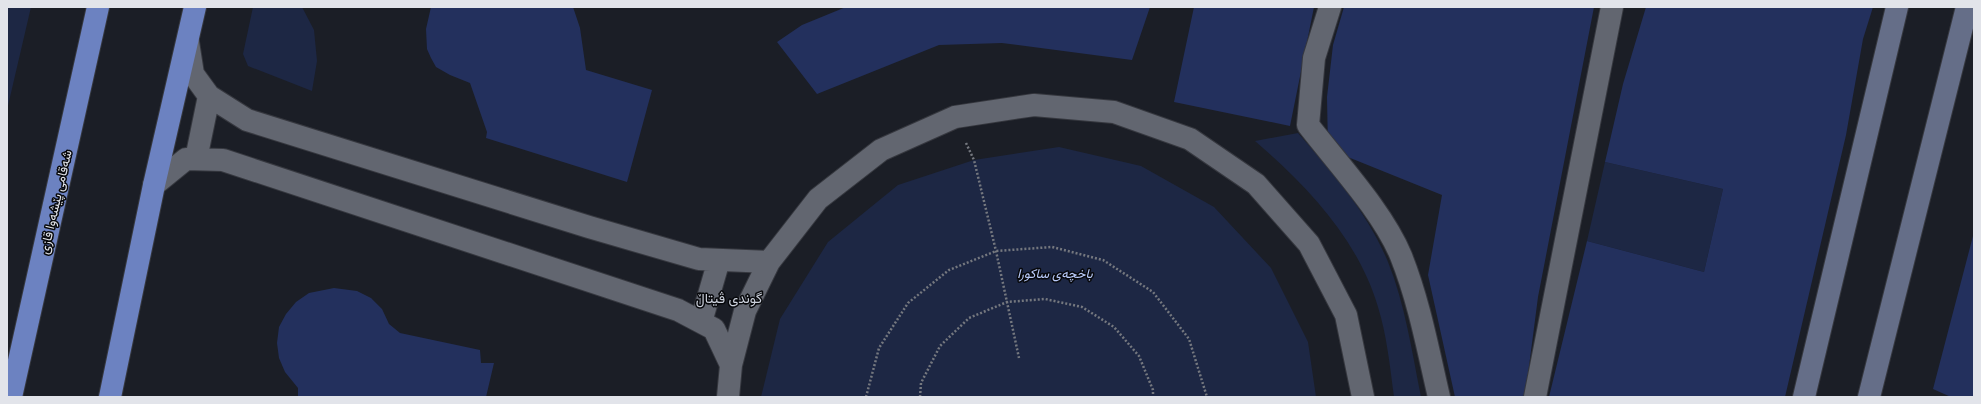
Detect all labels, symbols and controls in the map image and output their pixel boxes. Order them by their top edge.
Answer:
street label: شەقامی پێشەوا قازی [36,149,77,256]
park label: باخچەی ساکورا [1017,266,1094,283]
district label: گوندی ڤیتاڵ [696,290,762,308]

